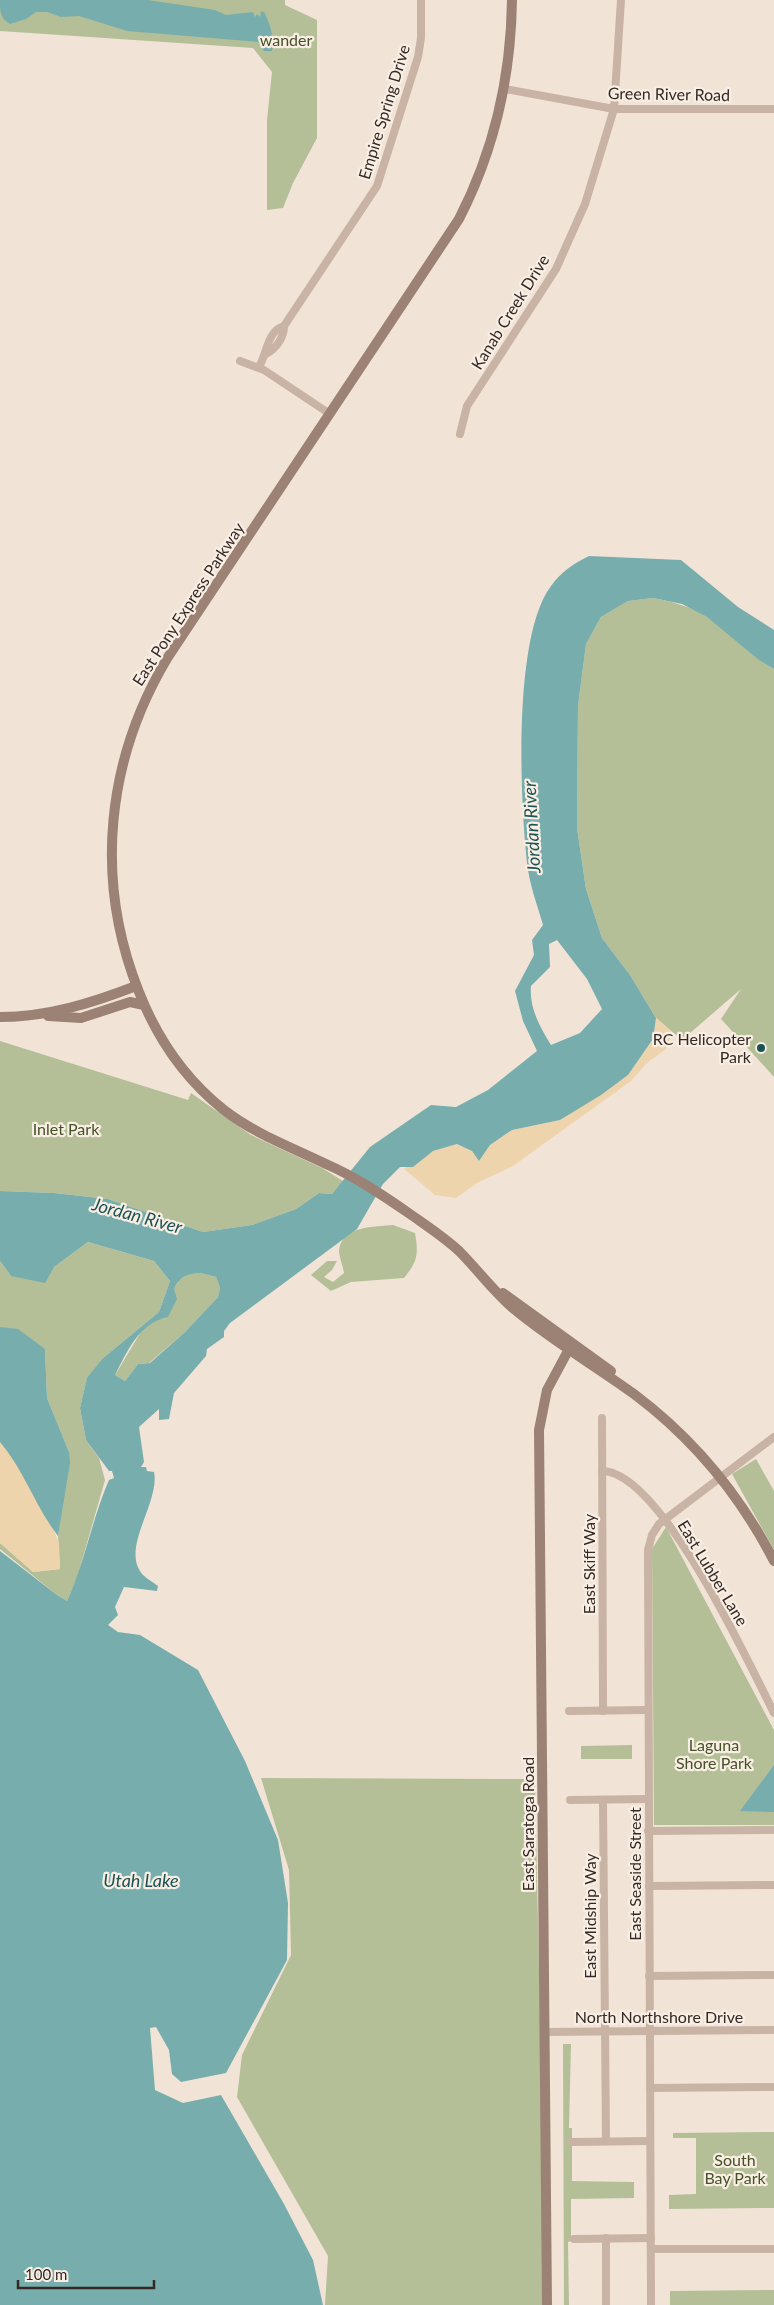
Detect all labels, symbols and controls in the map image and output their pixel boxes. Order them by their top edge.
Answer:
park label: wander [260,30,312,49]
street label: Empire Spring Drive [354,42,413,181]
street label: Green River Road [608,83,730,104]
street label: Kanab Creek Drive [467,251,553,373]
street label: East Pony Express Parkway [128,518,248,689]
water label: Jordan River [518,780,544,875]
place label: RC Helicopter Park [653,1029,752,1066]
marker: RC Helicopter Park [755,1042,767,1054]
park label: Inlet Park [33,1119,100,1138]
water label: Jordan River [89,1192,185,1238]
street label: East Skiff Way [579,1513,598,1614]
street label: East Lubber Lane [674,1516,752,1629]
park label: Laguna Shore Park [676,1735,753,1772]
street label: East Saratoga Road [518,1757,537,1891]
street label: East Seaside Street [625,1807,644,1941]
street label: East Midship Way [580,1852,599,1979]
water label: Utah Lake [103,1869,179,1891]
street label: North Northshore Drive [575,2007,743,2026]
park label: South Bay Park [704,2150,766,2187]
scale bar [18,2258,154,2290]
text: 100 m [25,2265,67,2283]

